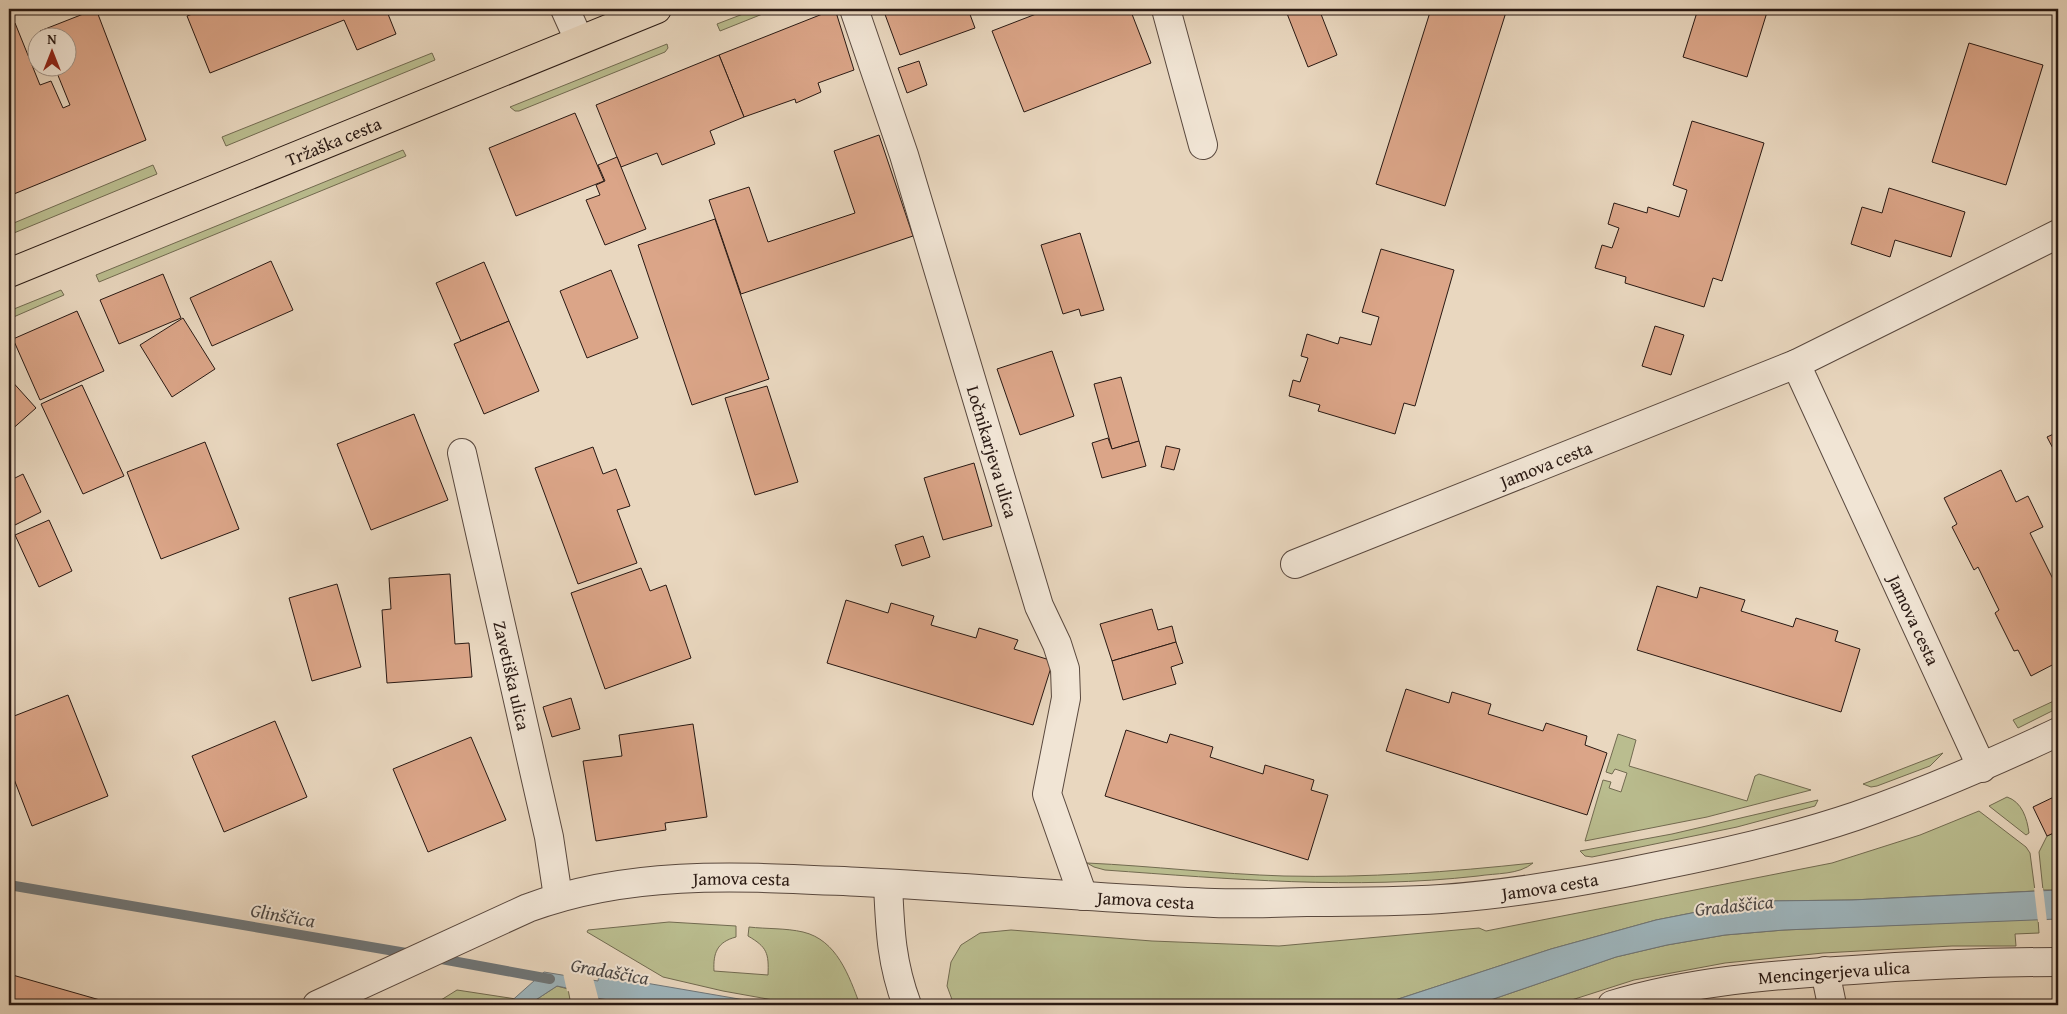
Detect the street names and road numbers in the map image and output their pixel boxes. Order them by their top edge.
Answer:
street label: Tržaška cesta [281,109,386,173]
street label: Ločnikarjeva ulica [960,382,1026,522]
street label: Jamova cesta [1494,433,1596,495]
street label: Jamova cesta [1880,568,1947,670]
street label: Zavetiška ulica [487,618,538,733]
street label: Jamova cesta [690,864,791,892]
street label: Jamova cesta [1498,865,1601,907]
street label: Jamova cesta [1094,883,1195,916]
street label: Mencingerjeva ulica [1757,953,1911,991]

